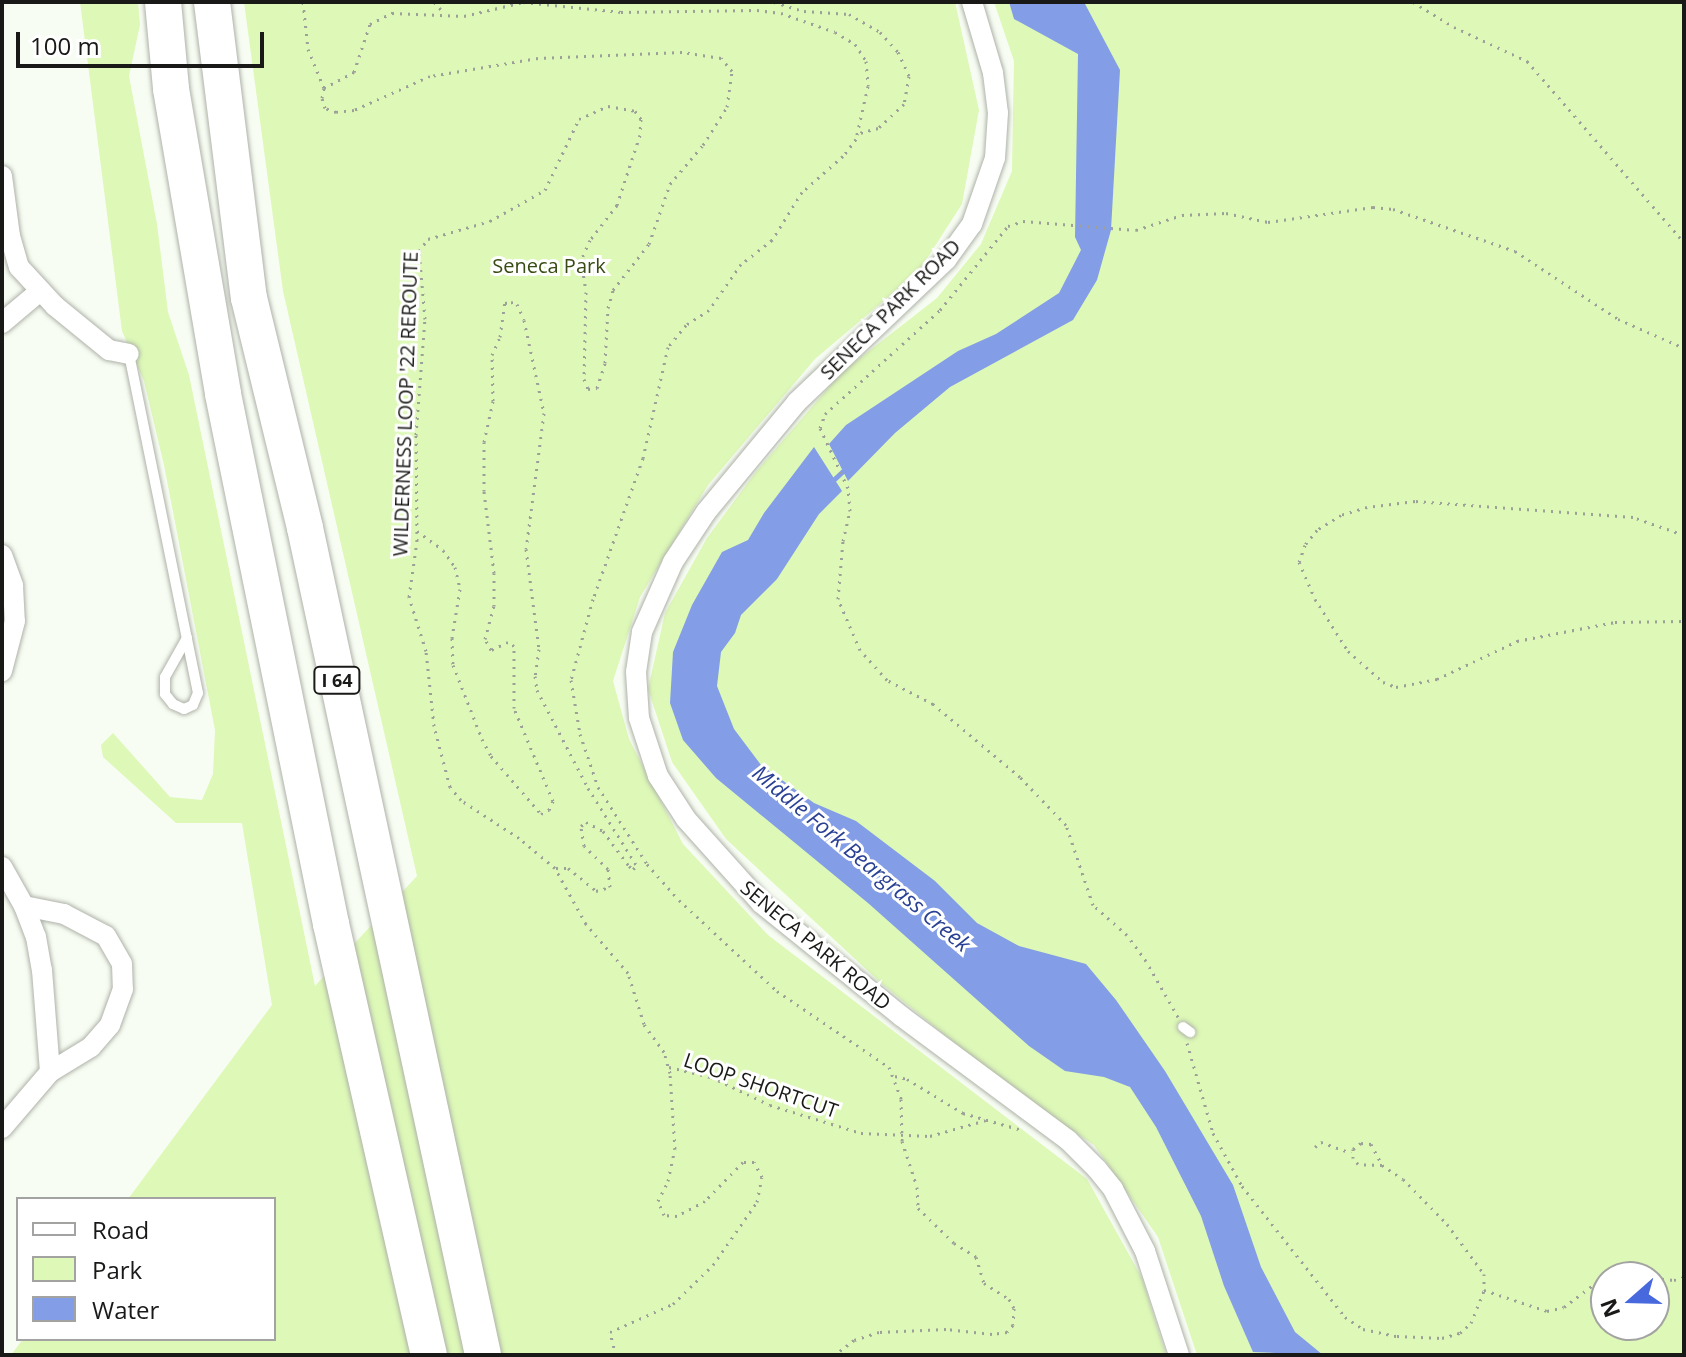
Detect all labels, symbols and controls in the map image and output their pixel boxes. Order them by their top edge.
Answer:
scale bar [20,16,268,66]
text: 100 m [30,29,100,62]
street label: SENECA PARK ROAD [815,234,965,384]
street label: WILDERNESS LOOP '22 REROUTE [388,251,422,557]
park label: Seneca Park [492,253,606,277]
road number: I 64 [313,666,361,694]
water label: Middle Fork Beargrass Creek [748,759,976,957]
street label: SENECA PARK ROAD [736,875,896,1015]
street label: LOOP SHORTCUT [681,1047,841,1123]
legend [16,1197,276,1341]
text: Road [92,1213,149,1246]
text: Park [92,1253,142,1286]
north arrow [1590,1261,1670,1341]
text: Water [92,1293,159,1326]
text: N [1592,1295,1626,1322]

